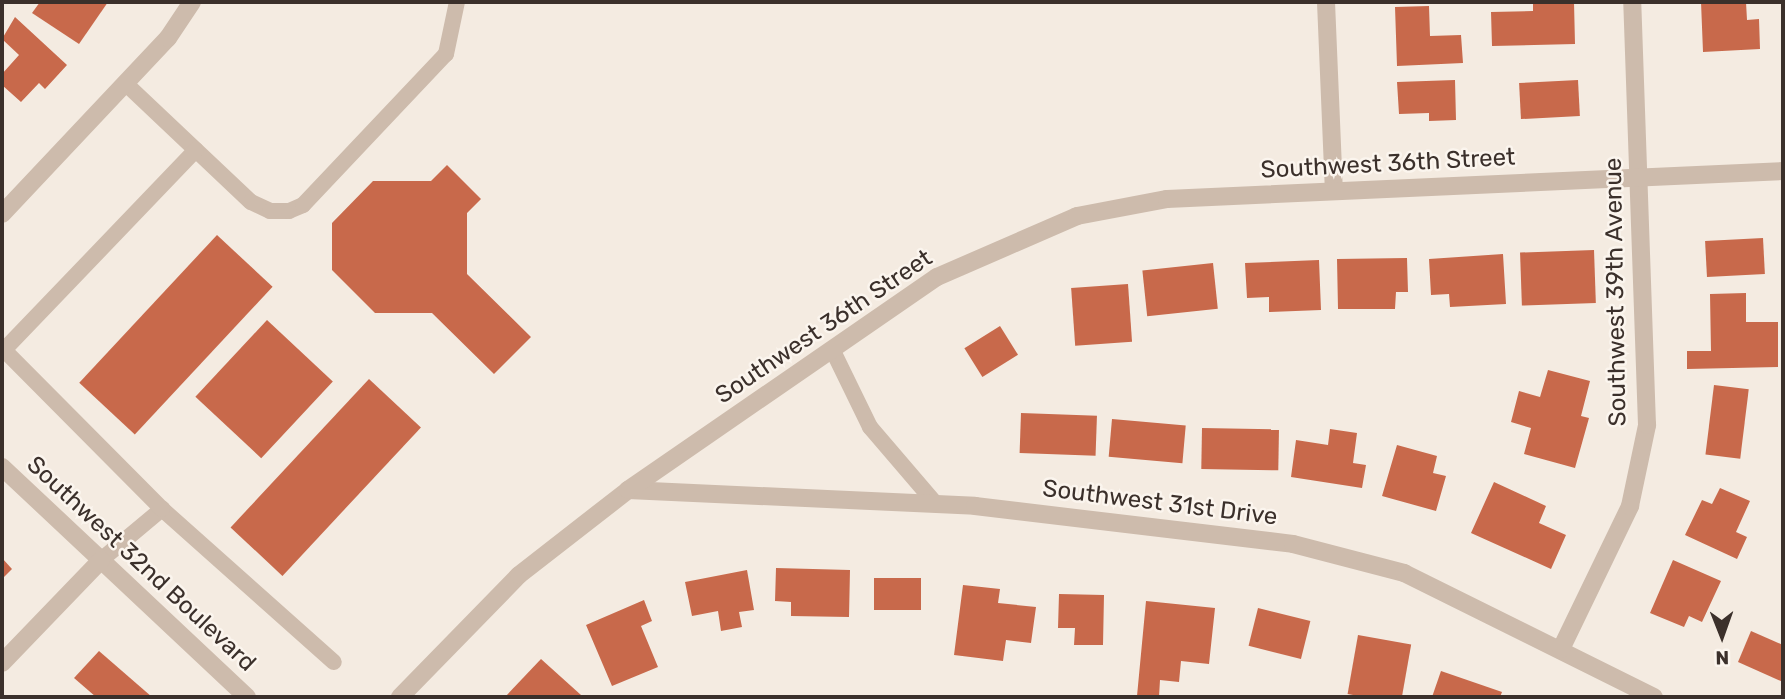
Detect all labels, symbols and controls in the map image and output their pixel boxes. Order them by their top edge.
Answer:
street label: Southwest 36th Street [1260,143,1516,185]
street label: Southwest 39th Avenue [1599,157,1633,427]
street label: Southwest 36th Street [710,244,938,410]
street label: Southwest 32nd Boulevard [21,450,261,678]
street label: Southwest 31st Drive [1041,474,1279,532]
north arrow [1687,601,1757,671]
text: N [1715,646,1729,669]

